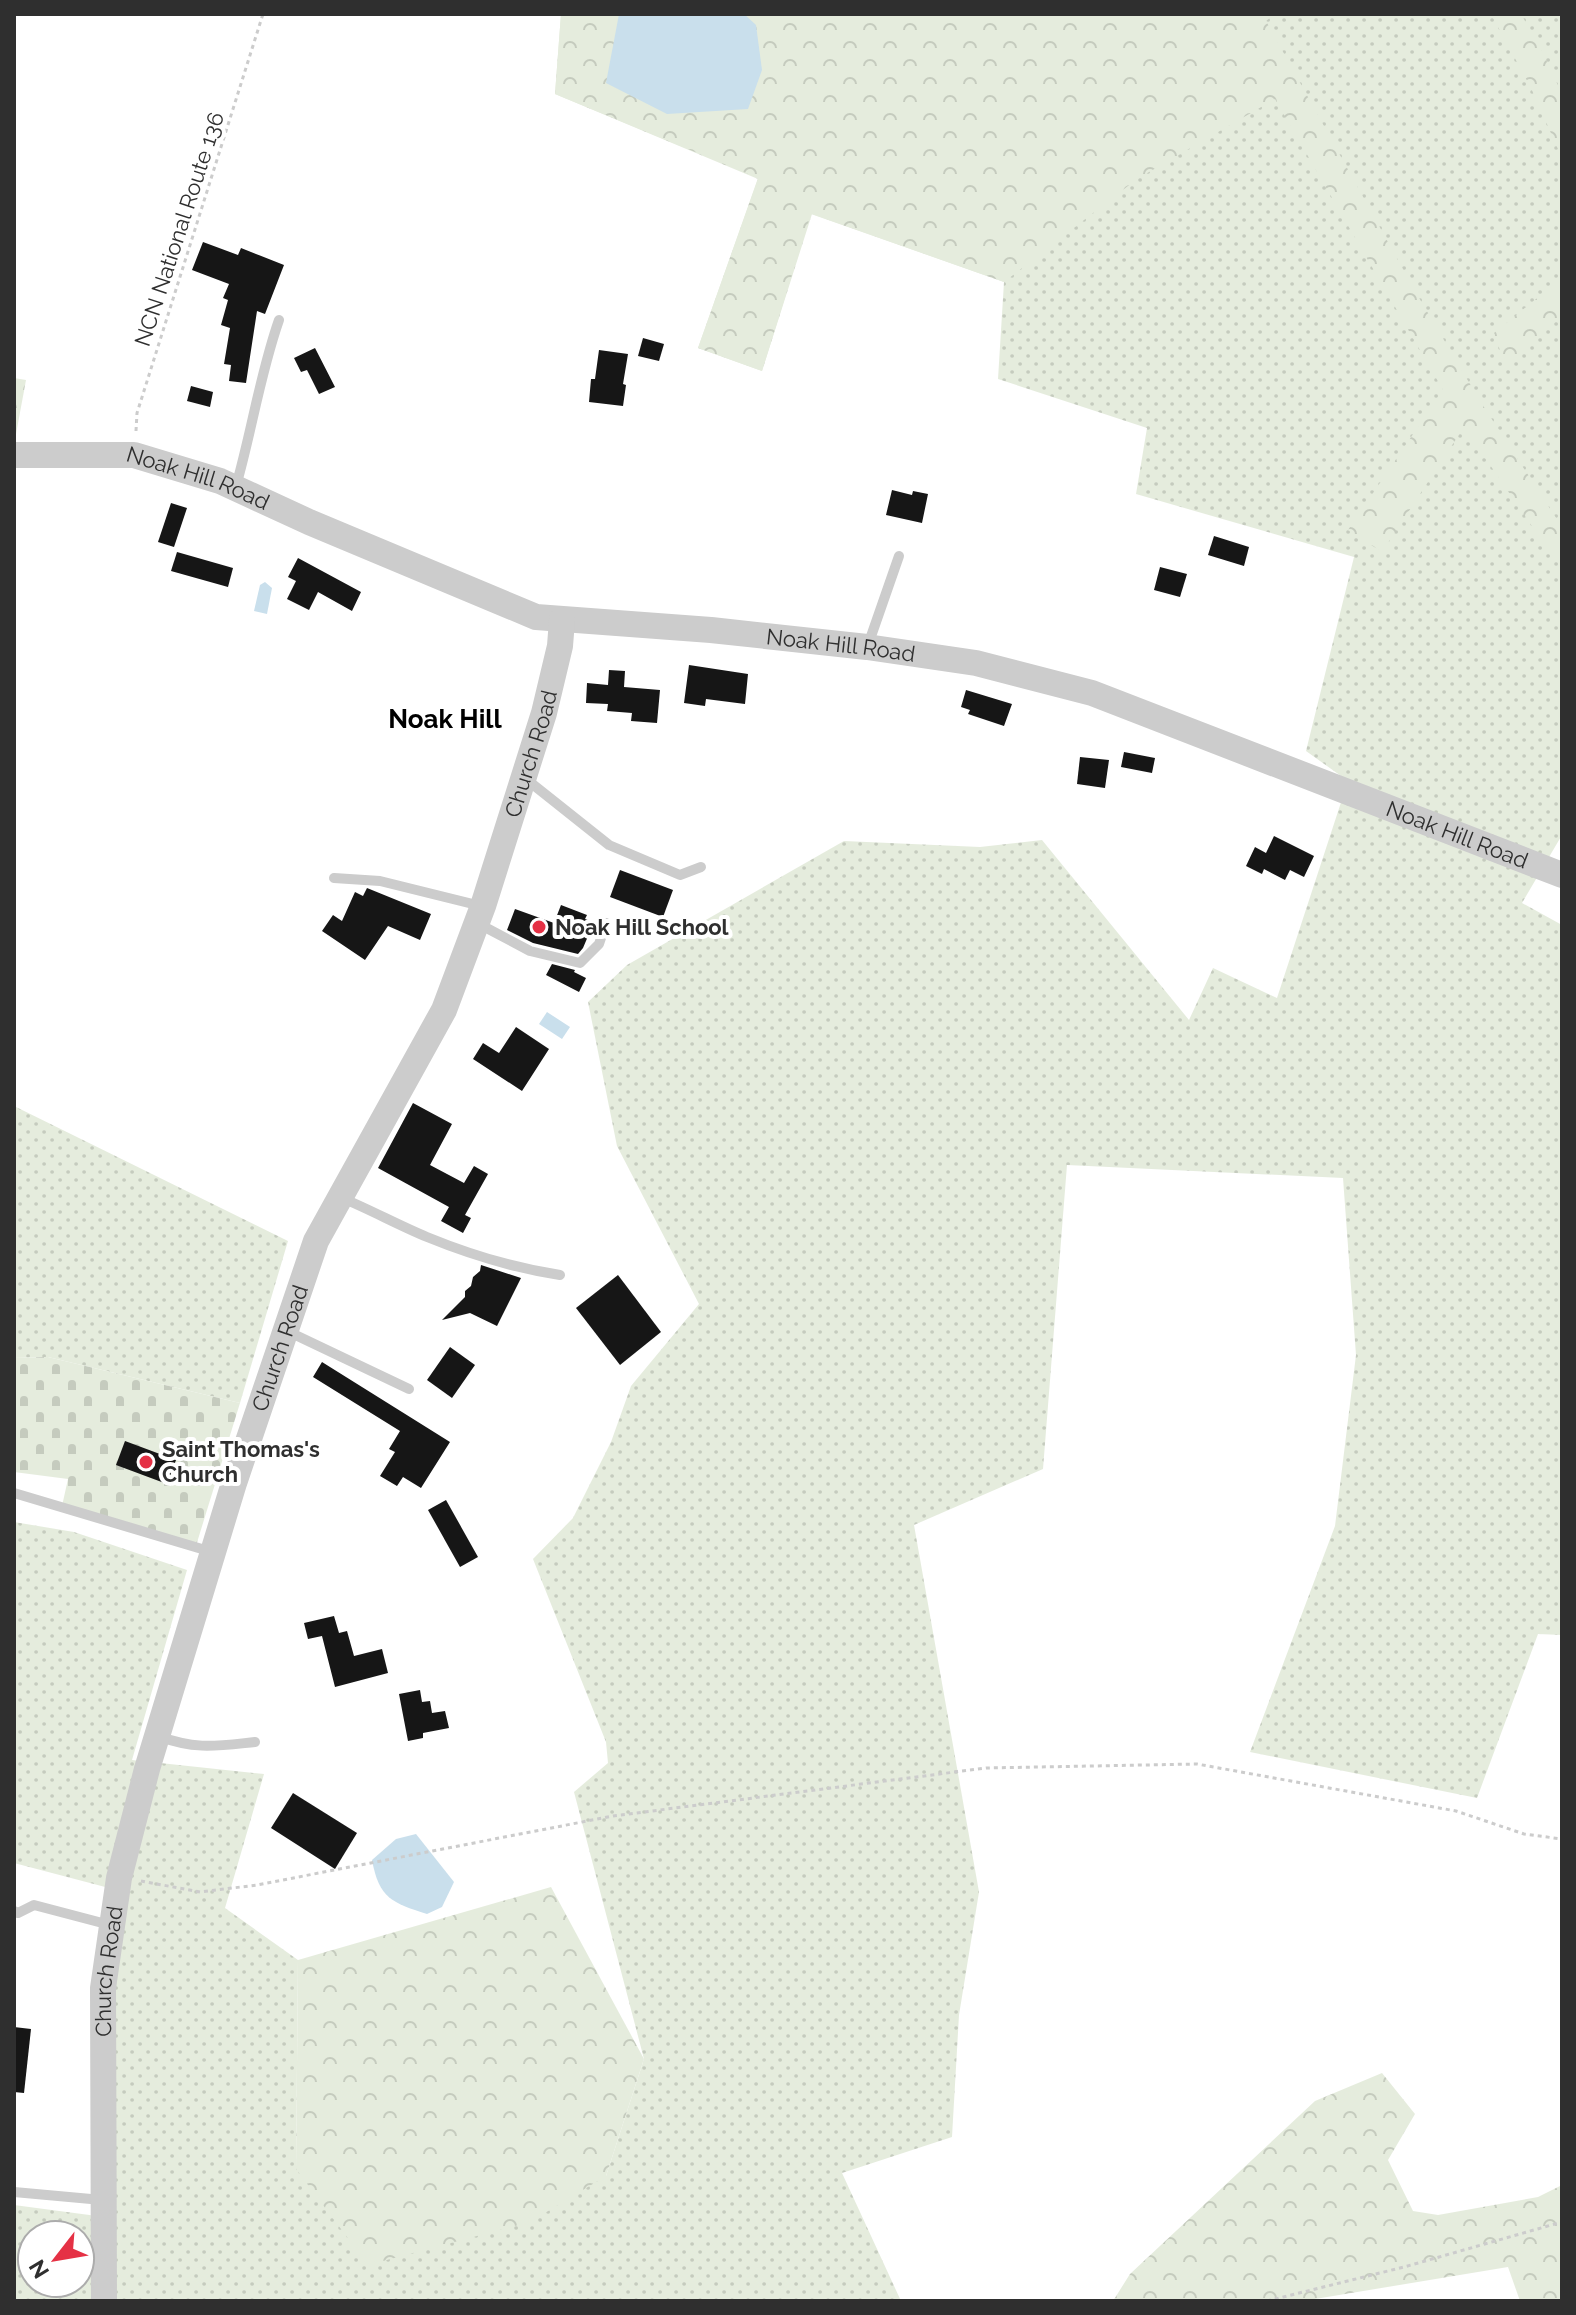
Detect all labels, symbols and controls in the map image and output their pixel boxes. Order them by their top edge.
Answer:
street label: NCN National Route 136 [129,109,229,349]
street label: Noak Hill Road [124,441,274,515]
street label: Noak Hill Road [765,623,917,667]
street label: Church Road [499,687,562,820]
district label: Noak Hill [388,704,503,734]
street label: Noak Hill Road [1383,795,1532,874]
place label: Noak Hill School [555,914,730,940]
marker: Noak Hill School [530,918,548,936]
street label: Church Road [246,1282,313,1415]
place label: Saint Thomas's Church [162,1436,320,1487]
marker: Saint Thomas's Church [137,1453,155,1471]
street label: Church Road [90,1904,128,2037]
north arrow [16,2219,96,2299]
text: N [23,2255,54,2283]

